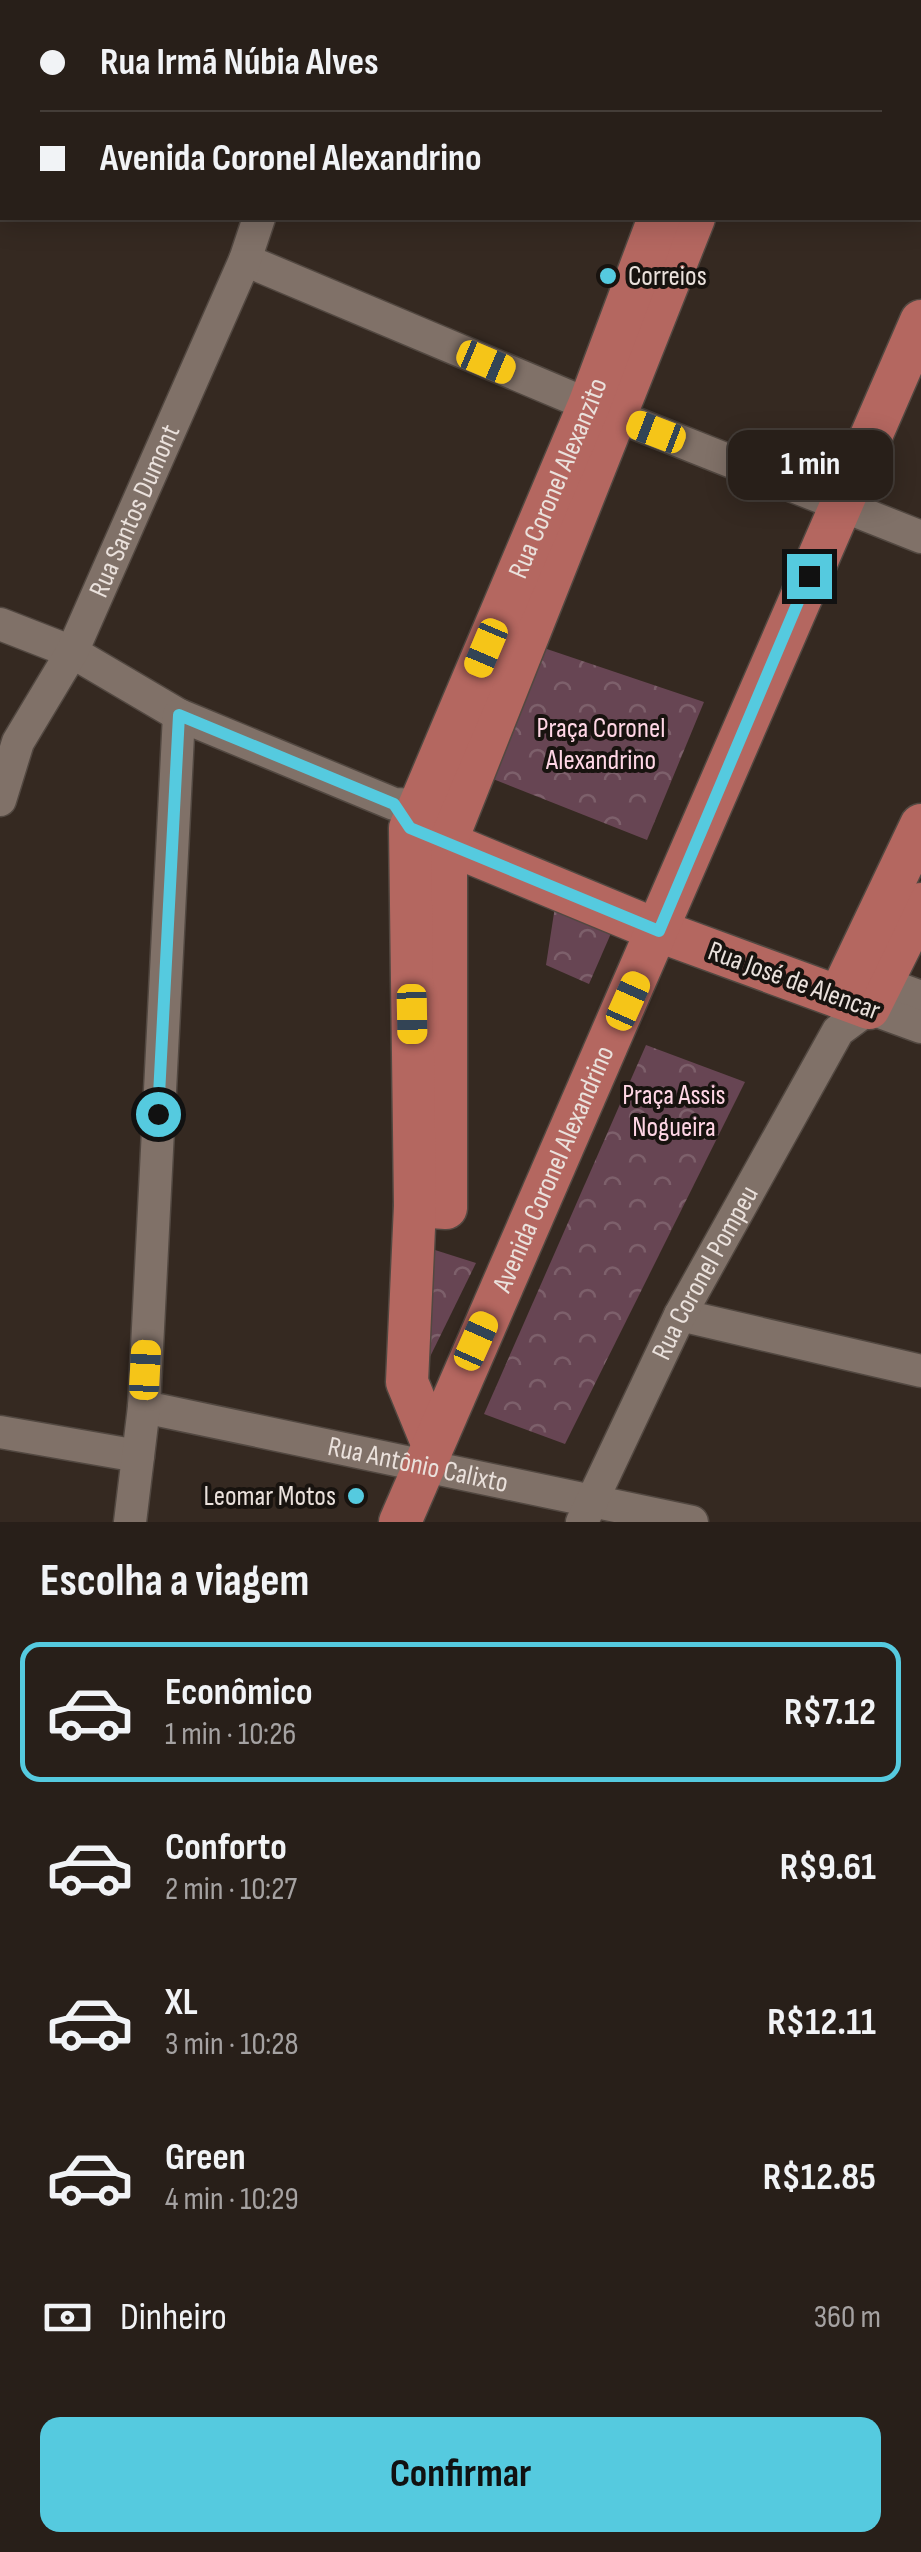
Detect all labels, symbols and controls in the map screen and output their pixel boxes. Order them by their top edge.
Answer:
text: Rua Irmã Núbia Alves [100,40,378,85]
text: Avenida Coronel Alexandrino [100,136,482,181]
place label: Correios [628,260,707,293]
marker: Correios [597,265,619,287]
car [453,336,519,388]
street label: Rua Coronel Alexanzito [501,373,614,583]
car [623,407,689,457]
street label: Rua Santos Dumont [82,419,187,602]
callout: 1 min [726,431,892,501]
text: 1 min [781,445,840,484]
route end [787,554,832,599]
car [460,615,512,681]
park label: Praça Coronel Alexandrino [537,712,665,777]
street label: Rua José de Alencar [703,935,885,1027]
car [602,967,654,1035]
car [396,984,428,1044]
street label: Avenida Coronel Alexandrino [485,1041,621,1298]
park label: Praça Assis Nogueira [622,1079,726,1144]
route start [136,1092,181,1137]
street label: Rua Coronel Pompeu [645,1180,765,1365]
car [450,1307,502,1375]
car [128,1339,162,1401]
street label: Rua Antônio Calixto [325,1430,511,1499]
place label: Leomar Motos [204,1480,336,1513]
marker: Leomar Motos [345,1485,367,1507]
text: Escolha a viagem [40,1554,309,1609]
icon: car [45,1667,135,1757]
text: Econômico [165,1670,313,1715]
text: R$7.12 [784,1690,876,1735]
text: 1 min · 10:26 [165,1715,296,1754]
icon: car [45,1822,135,1912]
text: Conforto [165,1825,287,1870]
text: R$9.61 [780,1845,876,1890]
text: 2 min · 10:27 [165,1870,297,1909]
icon: car [45,1977,135,2067]
text: XL [165,1980,198,2025]
text: R$12.11 [767,2000,876,2045]
text: 3 min · 10:28 [165,2025,299,2064]
icon: car [45,2132,135,2222]
text: Green [165,2135,246,2180]
text: R$12.85 [763,2155,876,2200]
text: 4 min · 10:29 [165,2180,299,2219]
icon: cash [40,2290,95,2345]
text: Dinheiro [120,2295,227,2340]
text: 360 m [814,2298,881,2337]
button: Confirmar [40,2417,881,2532]

